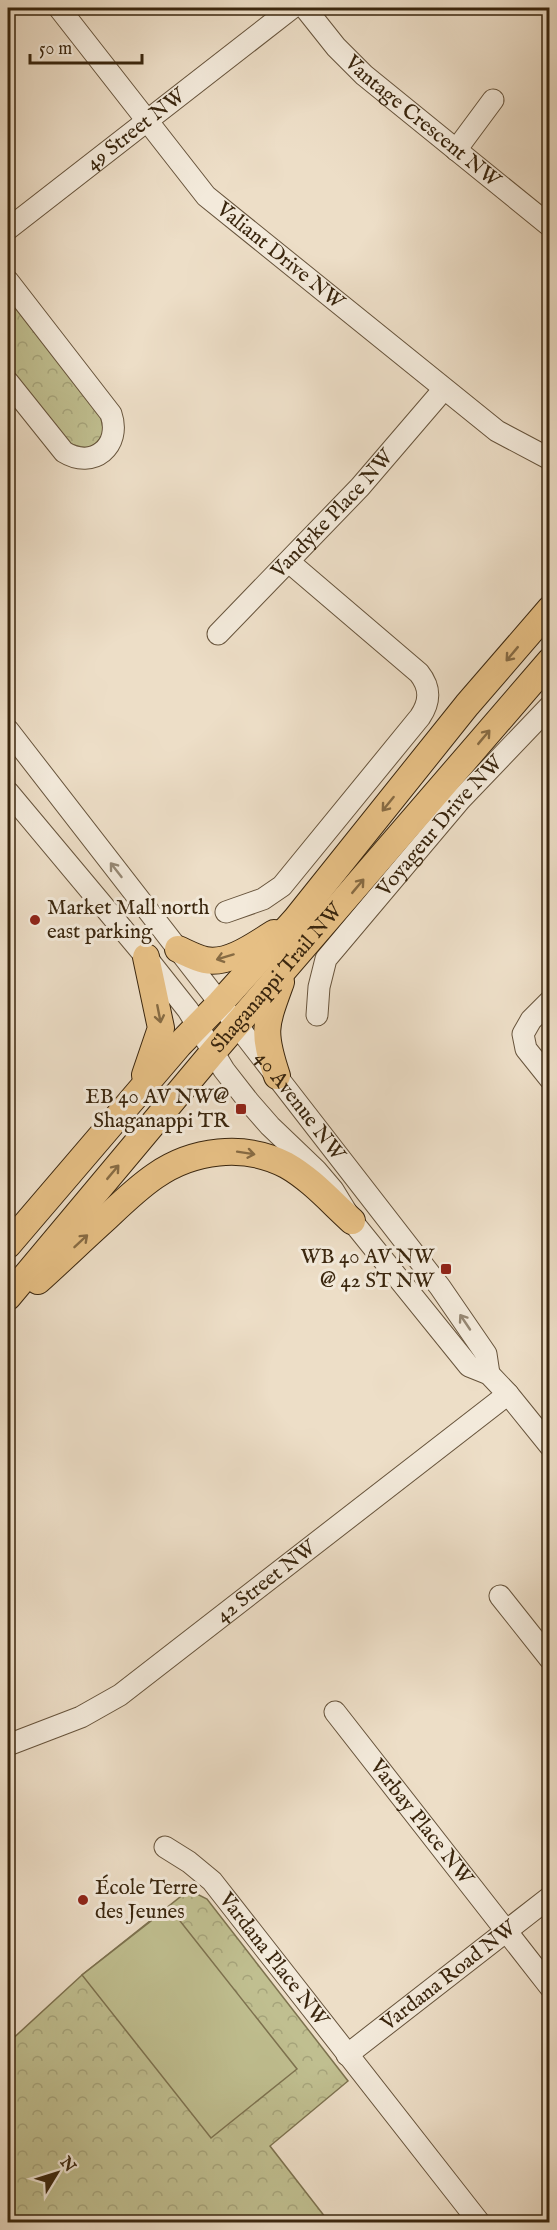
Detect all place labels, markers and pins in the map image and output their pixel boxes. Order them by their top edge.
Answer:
place label: Market Mall north east parking [47,895,209,946]
marker: Market Mall north east parking [28,913,42,927]
place label: EB 40 AV NW@ Shaganappi TR [85,1084,230,1135]
marker: EB 40 AV NW@ Shaganappi TR [234,1102,248,1116]
place label: WB 40 AV NW @ 42 ST NW [301,1244,435,1295]
marker: WB 40 AV NW @ 42 ST NW [439,1262,453,1276]
place label: École Terre des Jeunes [95,1874,198,1926]
marker: École Terre des Jeunes [76,1893,90,1907]

